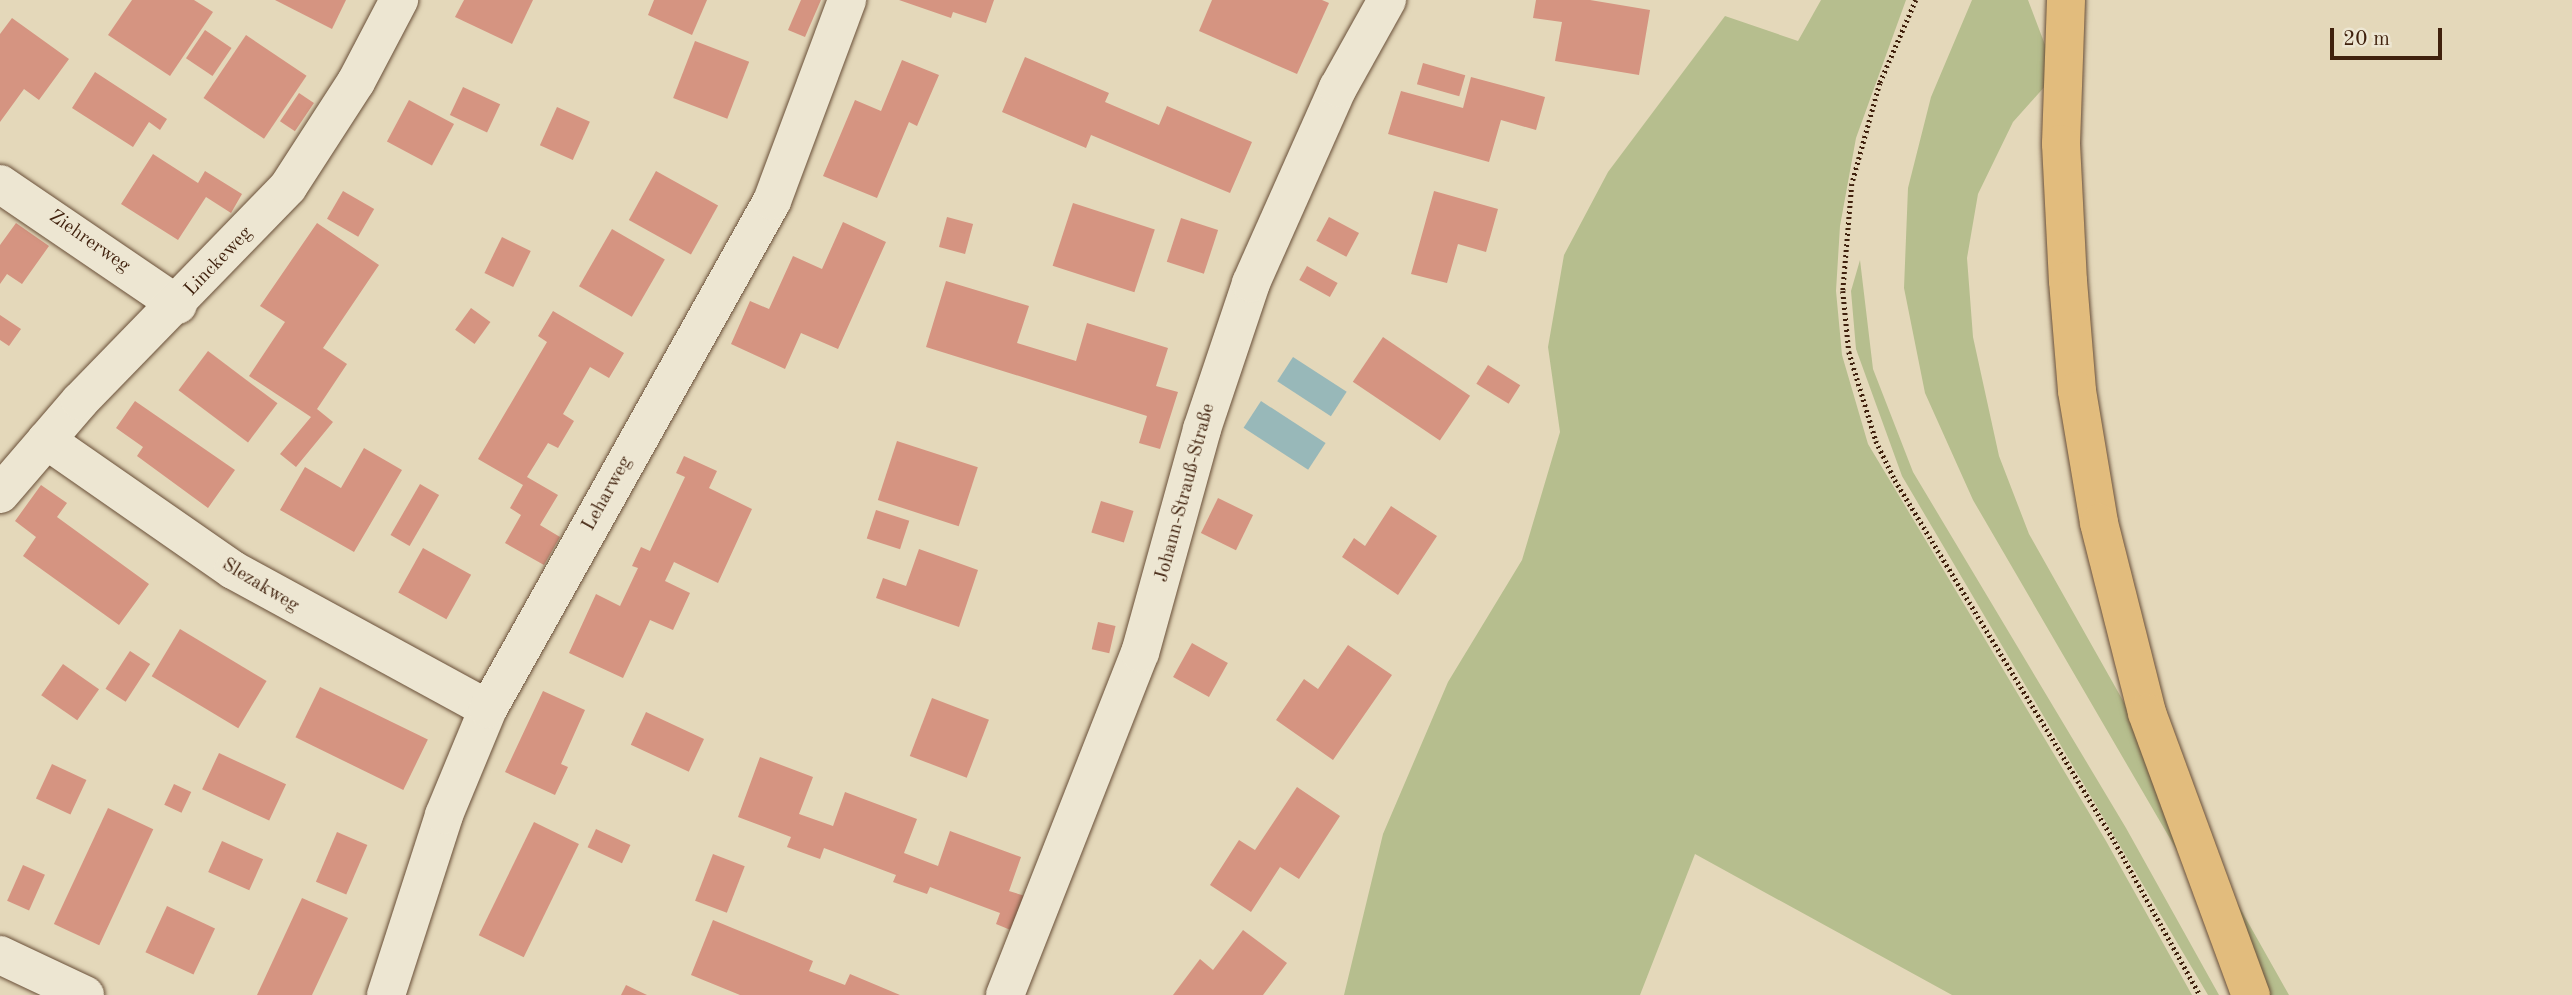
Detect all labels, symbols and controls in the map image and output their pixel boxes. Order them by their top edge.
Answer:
scale bar [2334,14,2446,58]
text: 20 m [2343,29,2390,50]
street label: Ziehrerweg [44,206,134,278]
street label: Linckeweg [180,222,258,302]
street label: Johann-Strauß-Straße [1151,401,1221,585]
street label: Leharweg [578,453,638,535]
street label: Slezakweg [217,554,303,618]

